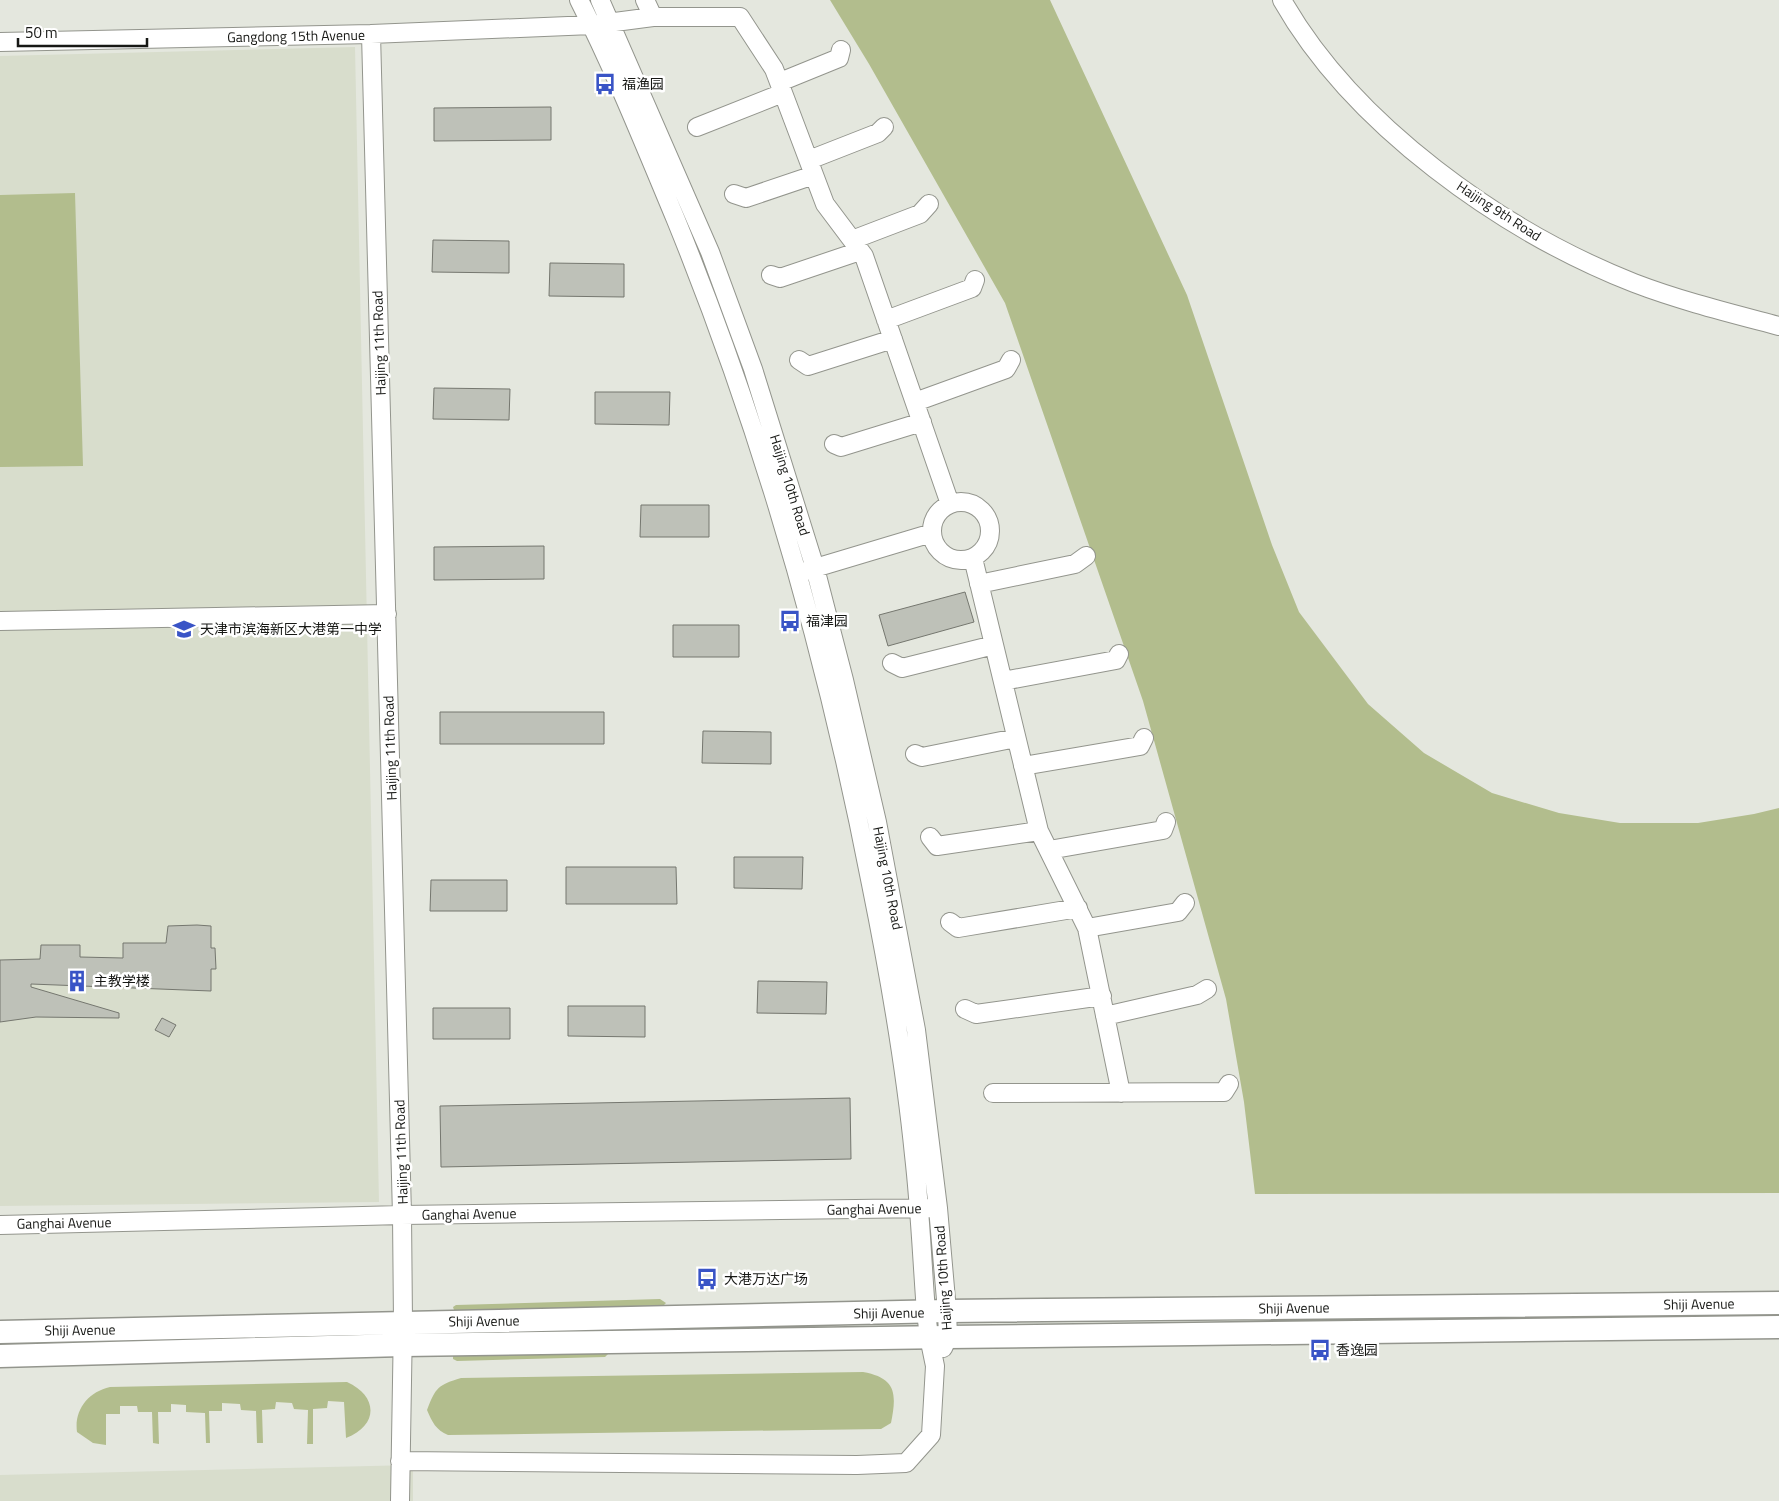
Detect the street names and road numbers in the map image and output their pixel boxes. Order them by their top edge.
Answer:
street label: Gangdong 15th Avenue [227,24,365,47]
street label: Haijing 9th Road [1453,175,1546,246]
street label: Haijing 11th Road [366,290,391,396]
street label: Haijing 10th Road [765,432,816,538]
street label: Haijing 11th Road [377,695,402,801]
street label: Haijing 10th Road [868,824,909,931]
street label: Haijing 11th Road [388,1099,413,1205]
street label: Ganghai Avenue [826,1197,922,1220]
street label: Ganghai Avenue [421,1202,517,1225]
street label: Ganghai Avenue [16,1211,112,1234]
street label: Haijing 10th Road [928,1225,957,1331]
street label: Shiji Avenue [1663,1292,1735,1315]
street label: Shiji Avenue [1258,1296,1330,1319]
street label: Shiji Avenue [853,1301,925,1324]
street label: Shiji Avenue [448,1309,520,1332]
street label: Shiji Avenue [44,1318,116,1341]

